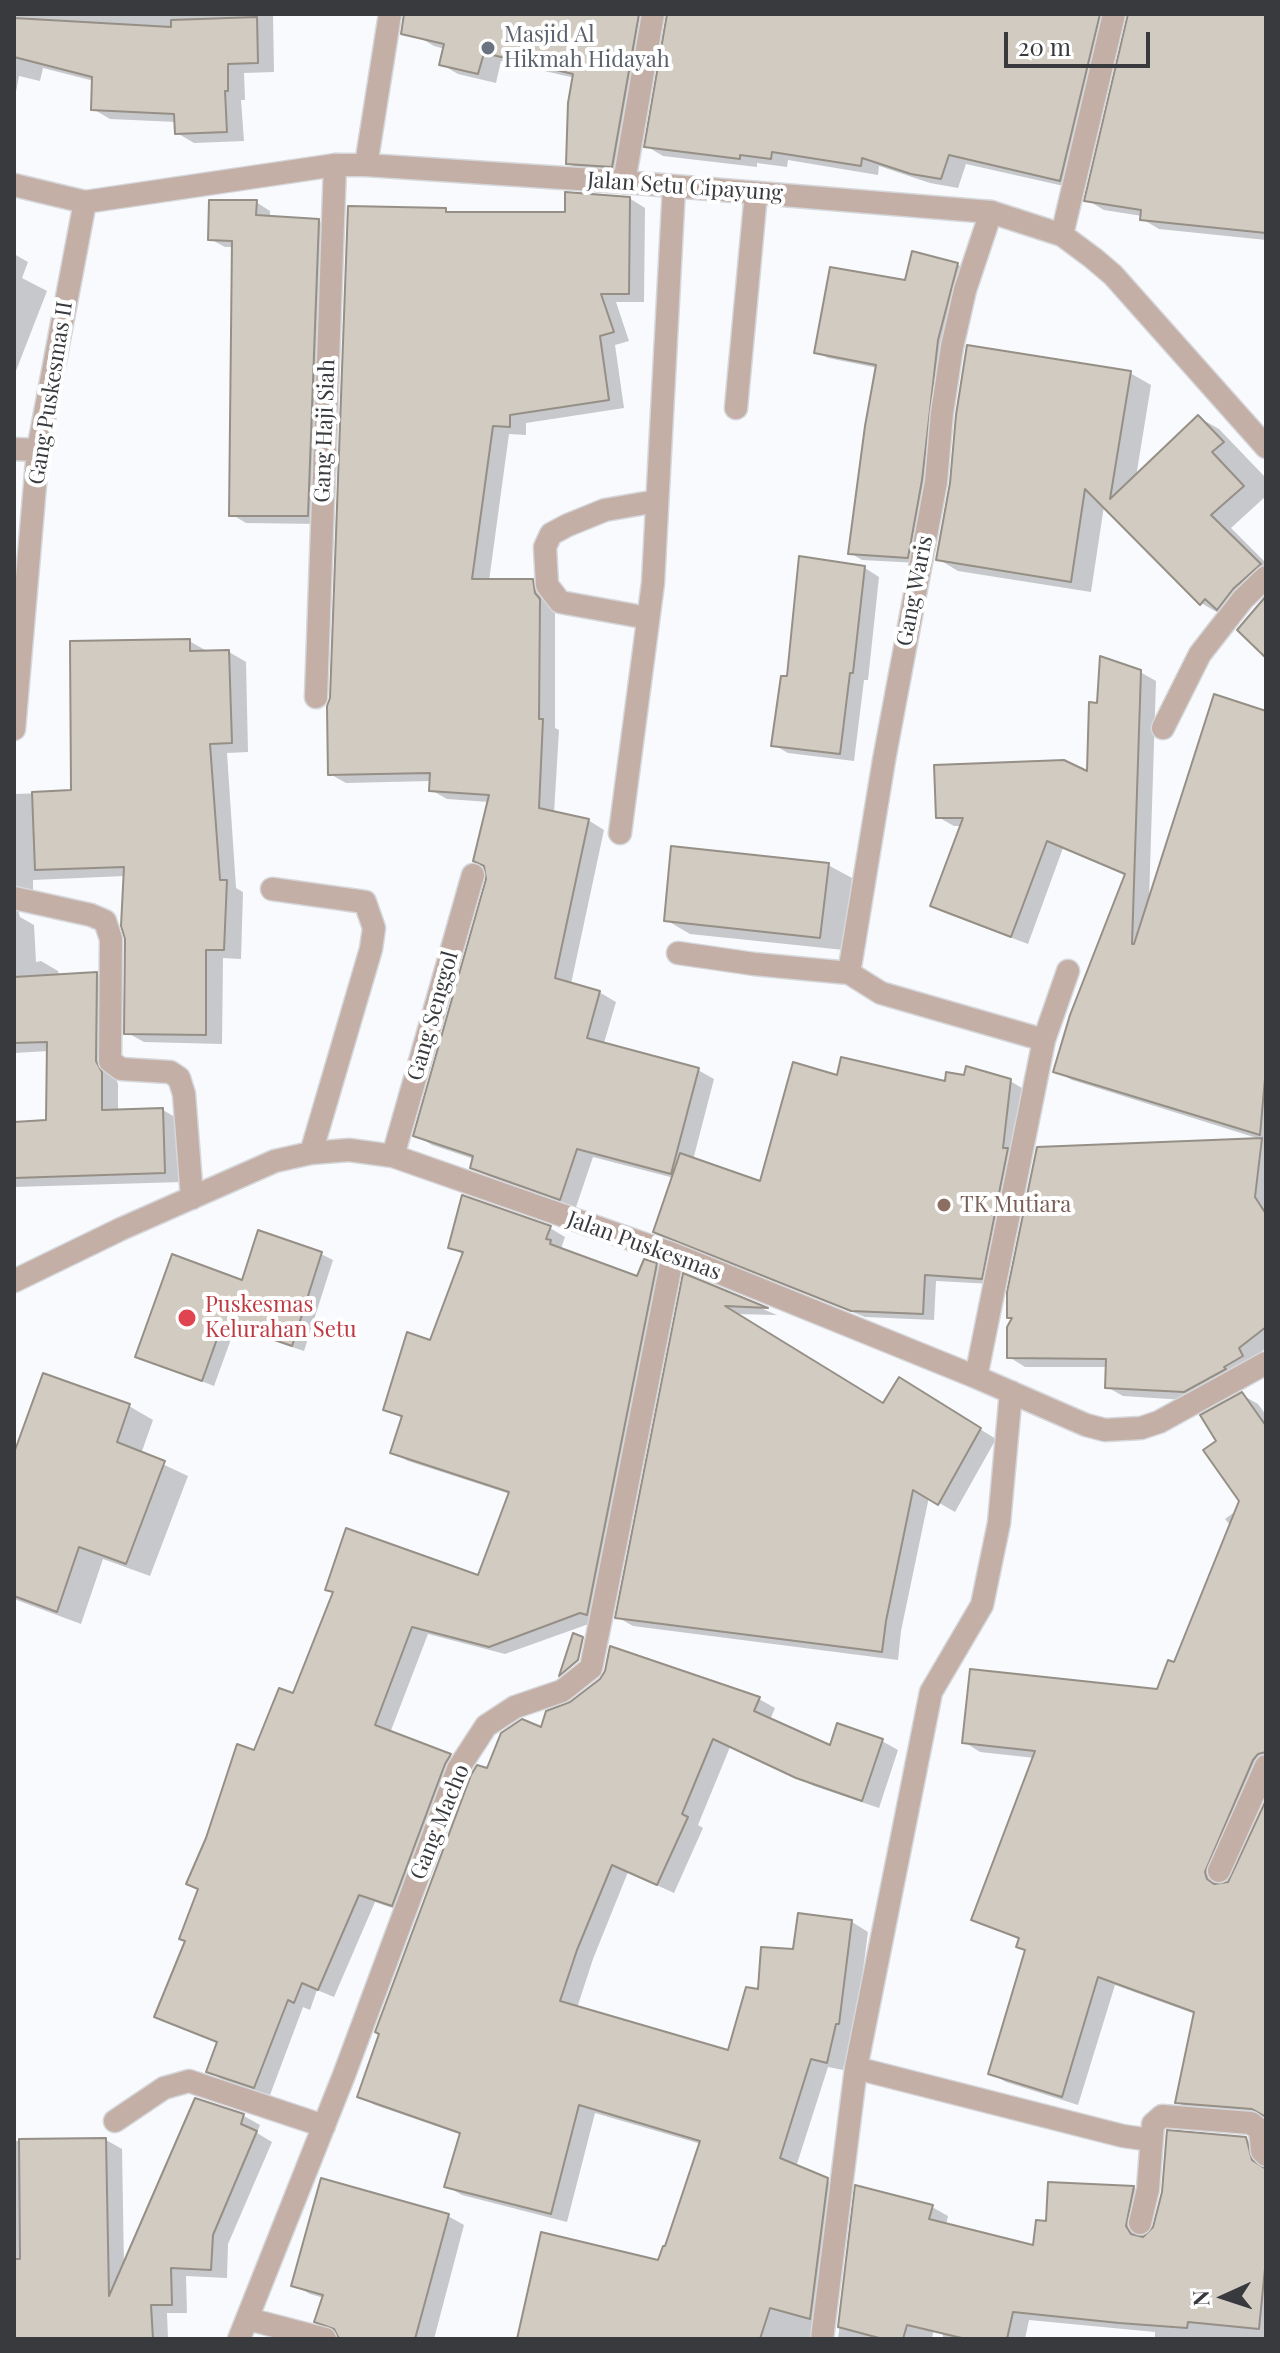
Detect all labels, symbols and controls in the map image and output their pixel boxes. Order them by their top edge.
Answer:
scale bar [1008,16,1154,66]
place label: Masjid Al Hikmah Hidayah [504,22,670,74]
text: 20 m [1018,30,1071,62]
marker: Masjid Al Hikmah Hidayah [479,39,497,57]
street label: Jalan Setu Cipayung [586,167,784,207]
street label: Gang Puskesmas II [23,300,79,486]
street label: Gang Haji Siah [309,359,341,503]
street label: Gang Waris [891,533,939,649]
street label: Gang Senggol [402,948,464,1084]
place label: TK Mutiara [960,1192,1071,1218]
marker: TK Mutiara [935,1196,953,1214]
street label: Jalan Puskesmas [563,1206,725,1286]
place label: Puskesmas Kelurahan Setu [205,1292,356,1344]
marker: Puskesmas Kelurahan Setu [176,1307,198,1329]
street label: Gang Macho [405,1760,475,1884]
north arrow [1184,2257,1264,2337]
text: N [1185,2290,1215,2307]

